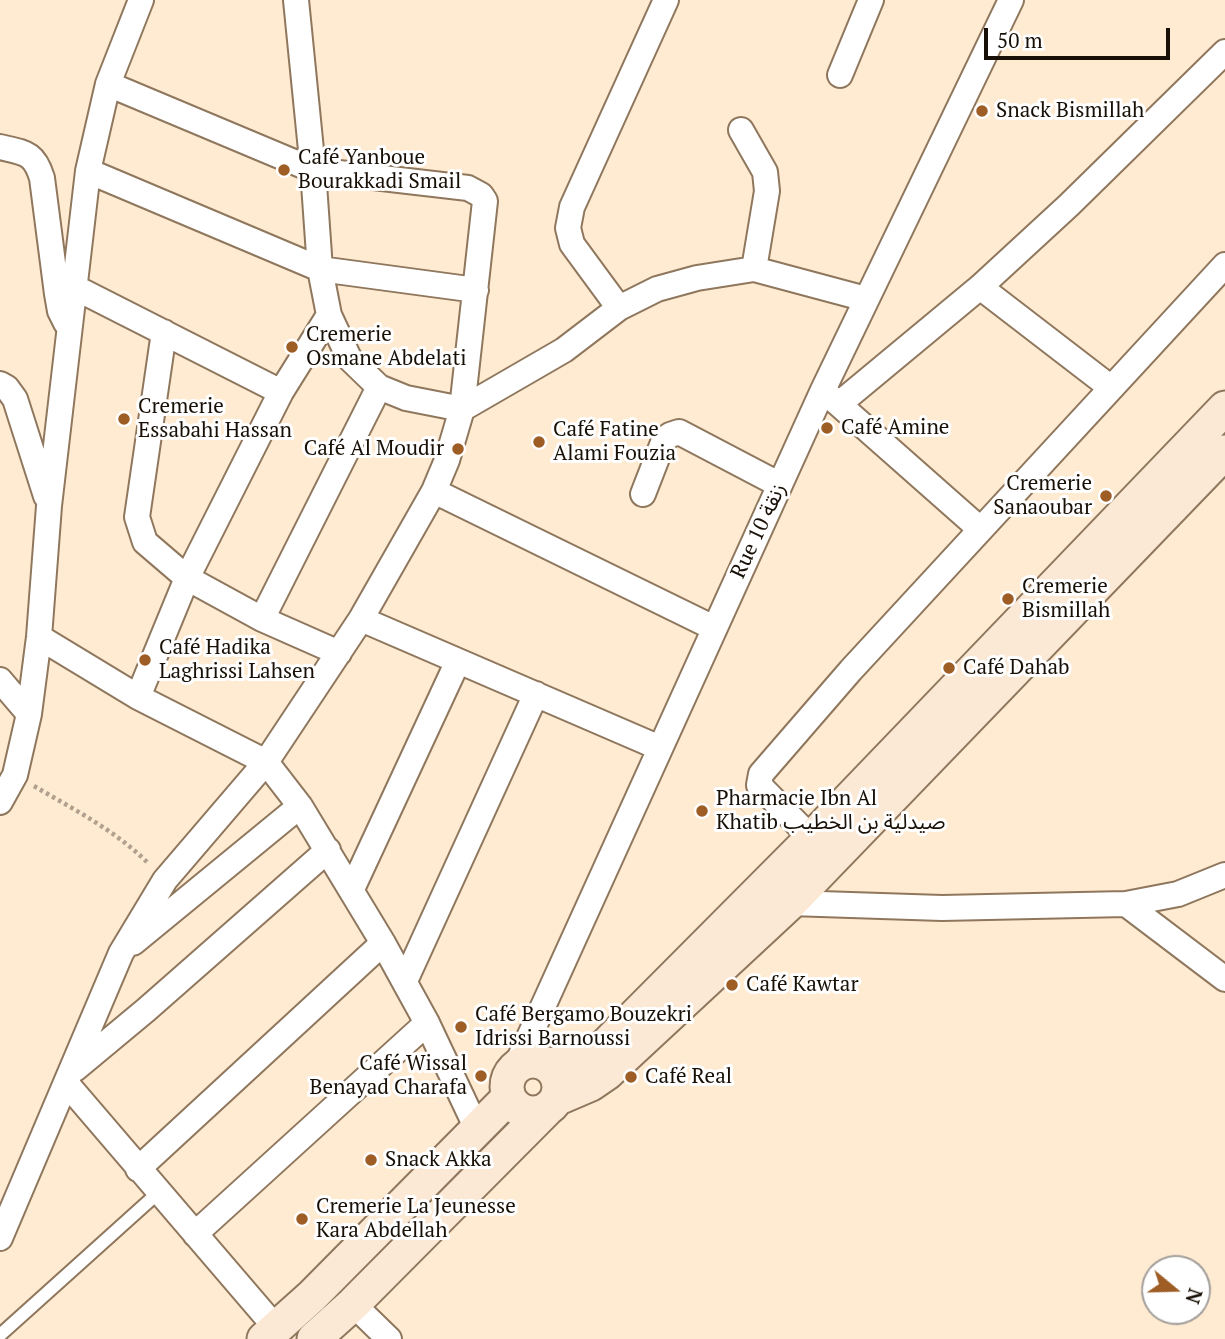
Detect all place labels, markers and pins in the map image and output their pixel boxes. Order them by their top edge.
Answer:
place label: Snack Bismillah [996,98,1144,124]
marker: Snack Bismillah [974,103,990,119]
place label: Café Yanboue Bourakkadi Smail [298,145,461,195]
marker: Café Yanboue Bourakkadi Smail [276,162,292,178]
place label: Cremerie Osmane Abdelati [306,322,467,372]
marker: Cremerie Osmane Abdelati [284,339,300,355]
place label: Cremerie Essabahi Hassan [138,394,292,444]
marker: Cremerie Essabahi Hassan [116,411,132,427]
place label: Café Amine [841,415,949,441]
place label: Café Fatine Alami Fouzia [553,417,676,467]
marker: Café Amine [819,420,835,436]
marker: Café Fatine Alami Fouzia [531,434,547,450]
place label: Café Al Moudir [304,436,444,462]
marker: Café Al Moudir [450,441,466,457]
place label: Cremerie Sanaoubar [993,471,1092,521]
marker: Cremerie Sanaoubar [1098,488,1114,504]
place label: Cremerie Bismillah [1022,574,1110,624]
marker: Cremerie Bismillah [1000,591,1016,607]
place label: Café Hadika Laghrissi Lahsen [159,635,315,685]
marker: Café Hadika Laghrissi Lahsen [137,652,153,668]
place label: Café Dahab [963,655,1069,681]
marker: Café Dahab [941,660,957,676]
place label: Pharmacie Ibn Al Khatib صيدلية بن الخطيب [716,786,945,836]
marker: Pharmacie Ibn Al Khatib صيدلية بن الخطيب [694,803,710,819]
place label: Café Kawtar [746,972,859,998]
marker: Café Kawtar [724,977,740,993]
place label: Café Bergamo Bouzekri Idrissi Barnoussi [475,1002,692,1052]
marker: Café Bergamo Bouzekri Idrissi Barnoussi [453,1019,469,1035]
place label: Café Wissal Benayad Charafa [310,1051,467,1101]
place label: Café Real [645,1064,732,1090]
marker: Café Wissal Benayad Charafa [473,1068,489,1084]
marker: Café Real [623,1069,639,1085]
place label: Snack Akka [385,1147,492,1173]
marker: Snack Akka [363,1152,379,1168]
place label: Cremerie La Jeunesse Kara Abdellah [316,1194,516,1244]
marker: Cremerie La Jeunesse Kara Abdellah [294,1211,310,1227]

